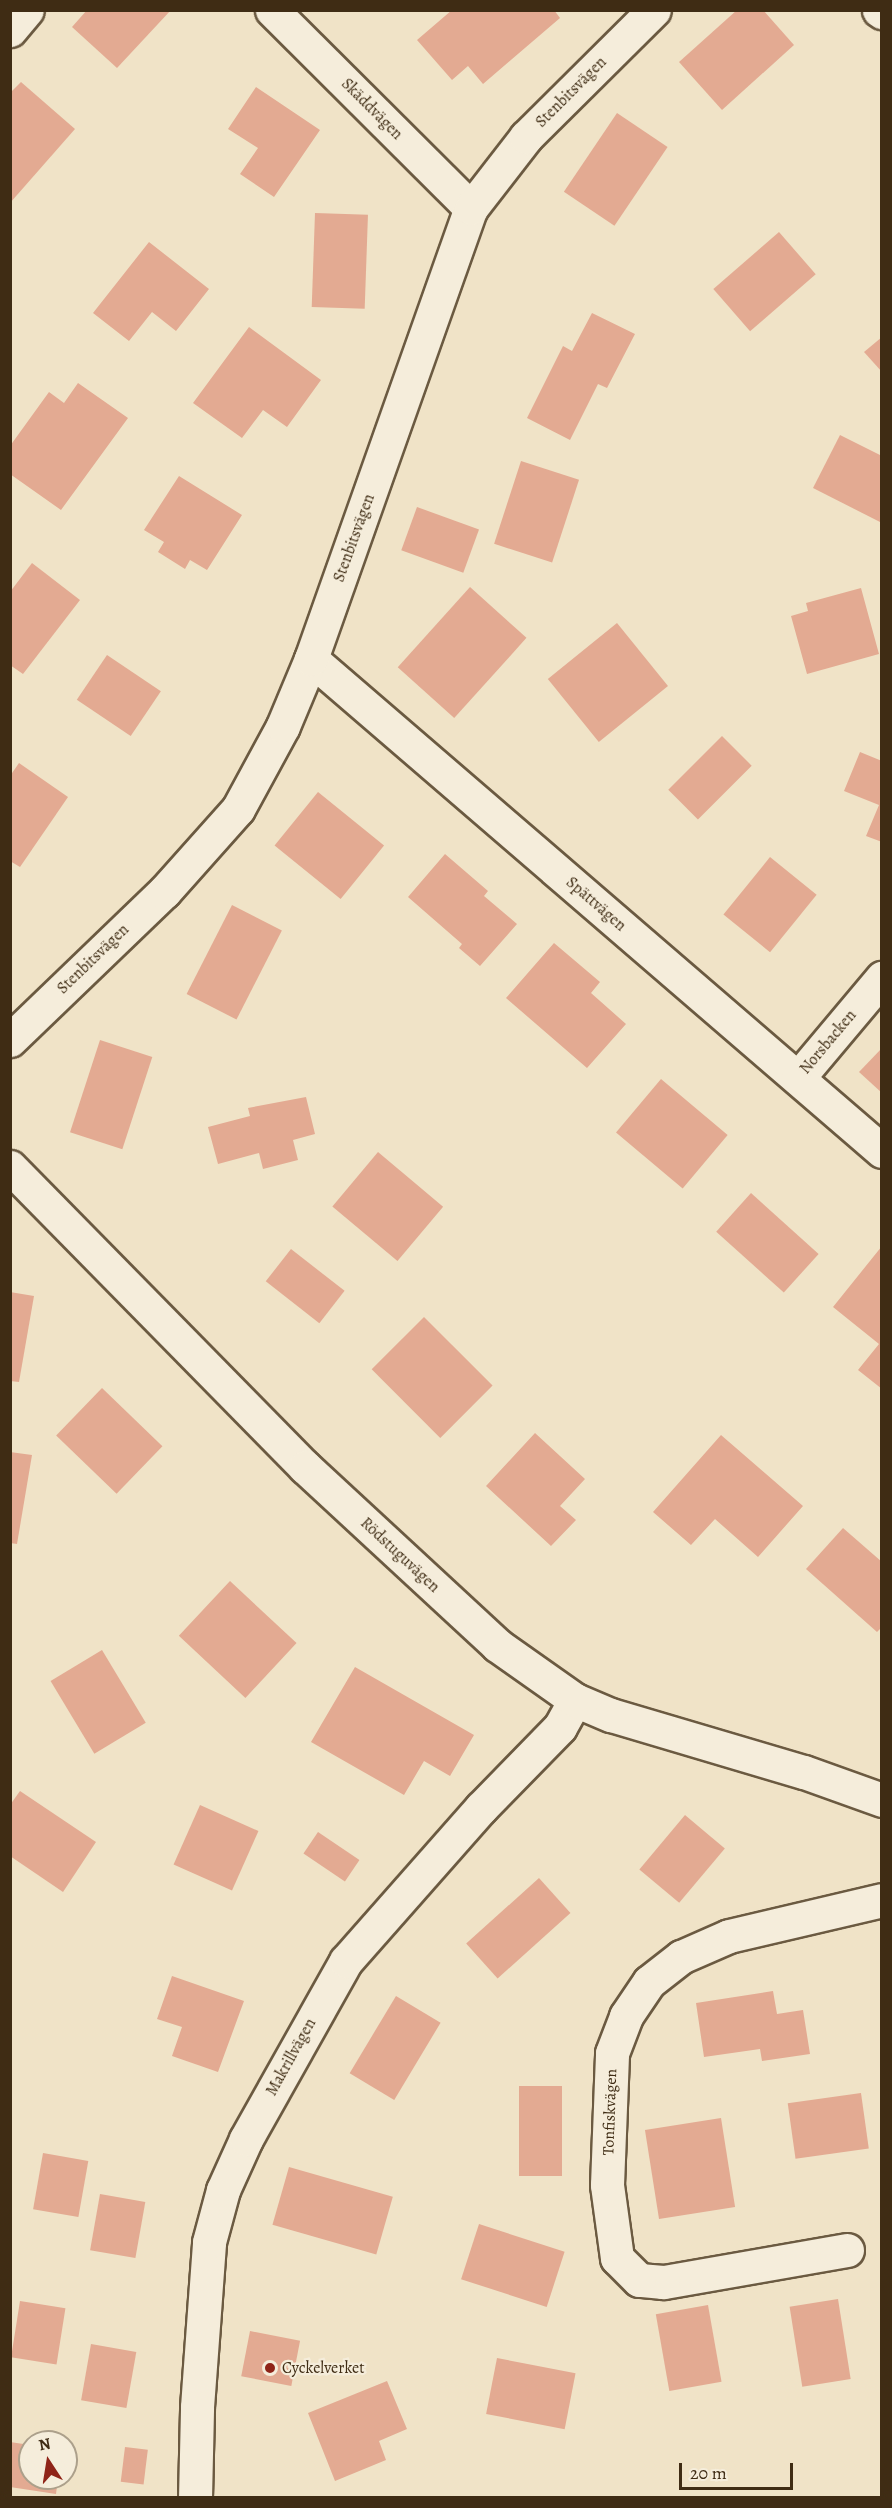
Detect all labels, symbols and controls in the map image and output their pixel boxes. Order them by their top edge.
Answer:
street label: Stenbitsvägen [532,53,610,131]
street label: Skäddvägen [337,74,407,144]
street label: Stenbitsvägen [329,491,379,585]
street label: Spättvägen [562,873,630,935]
street label: Stenbitsvägen [53,920,133,998]
street label: Norsbacken [796,1006,860,1078]
street label: Rödstuguvägen [356,1513,444,1597]
street label: Makrillvägen [262,2015,320,2099]
street label: Tonfiskvägen [599,2068,621,2156]
place label: Cyckelverket [282,2358,364,2378]
marker: Cyckelverket [263,2361,277,2375]
north arrow [18,2430,78,2490]
text: N [37,2432,53,2456]
scale bar [682,2451,796,2489]
text: 20 m [690,2461,727,2485]

